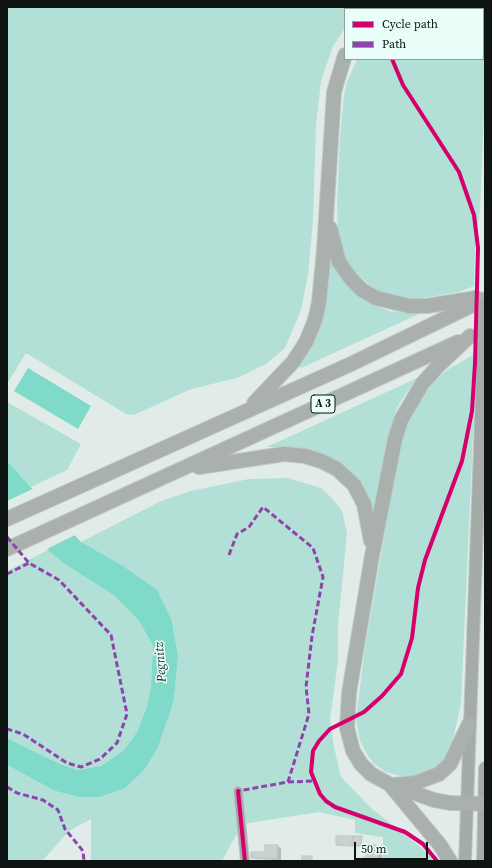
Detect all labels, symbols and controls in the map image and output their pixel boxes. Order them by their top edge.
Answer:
legend [344,8,484,60]
text: Cycle path [382,16,438,32]
text: Path [382,36,406,52]
road number: A 3 [311,395,335,413]
water label: Pegnitz [152,641,170,683]
scale bar [356,834,430,860]
text: 50 m [361,841,387,857]

